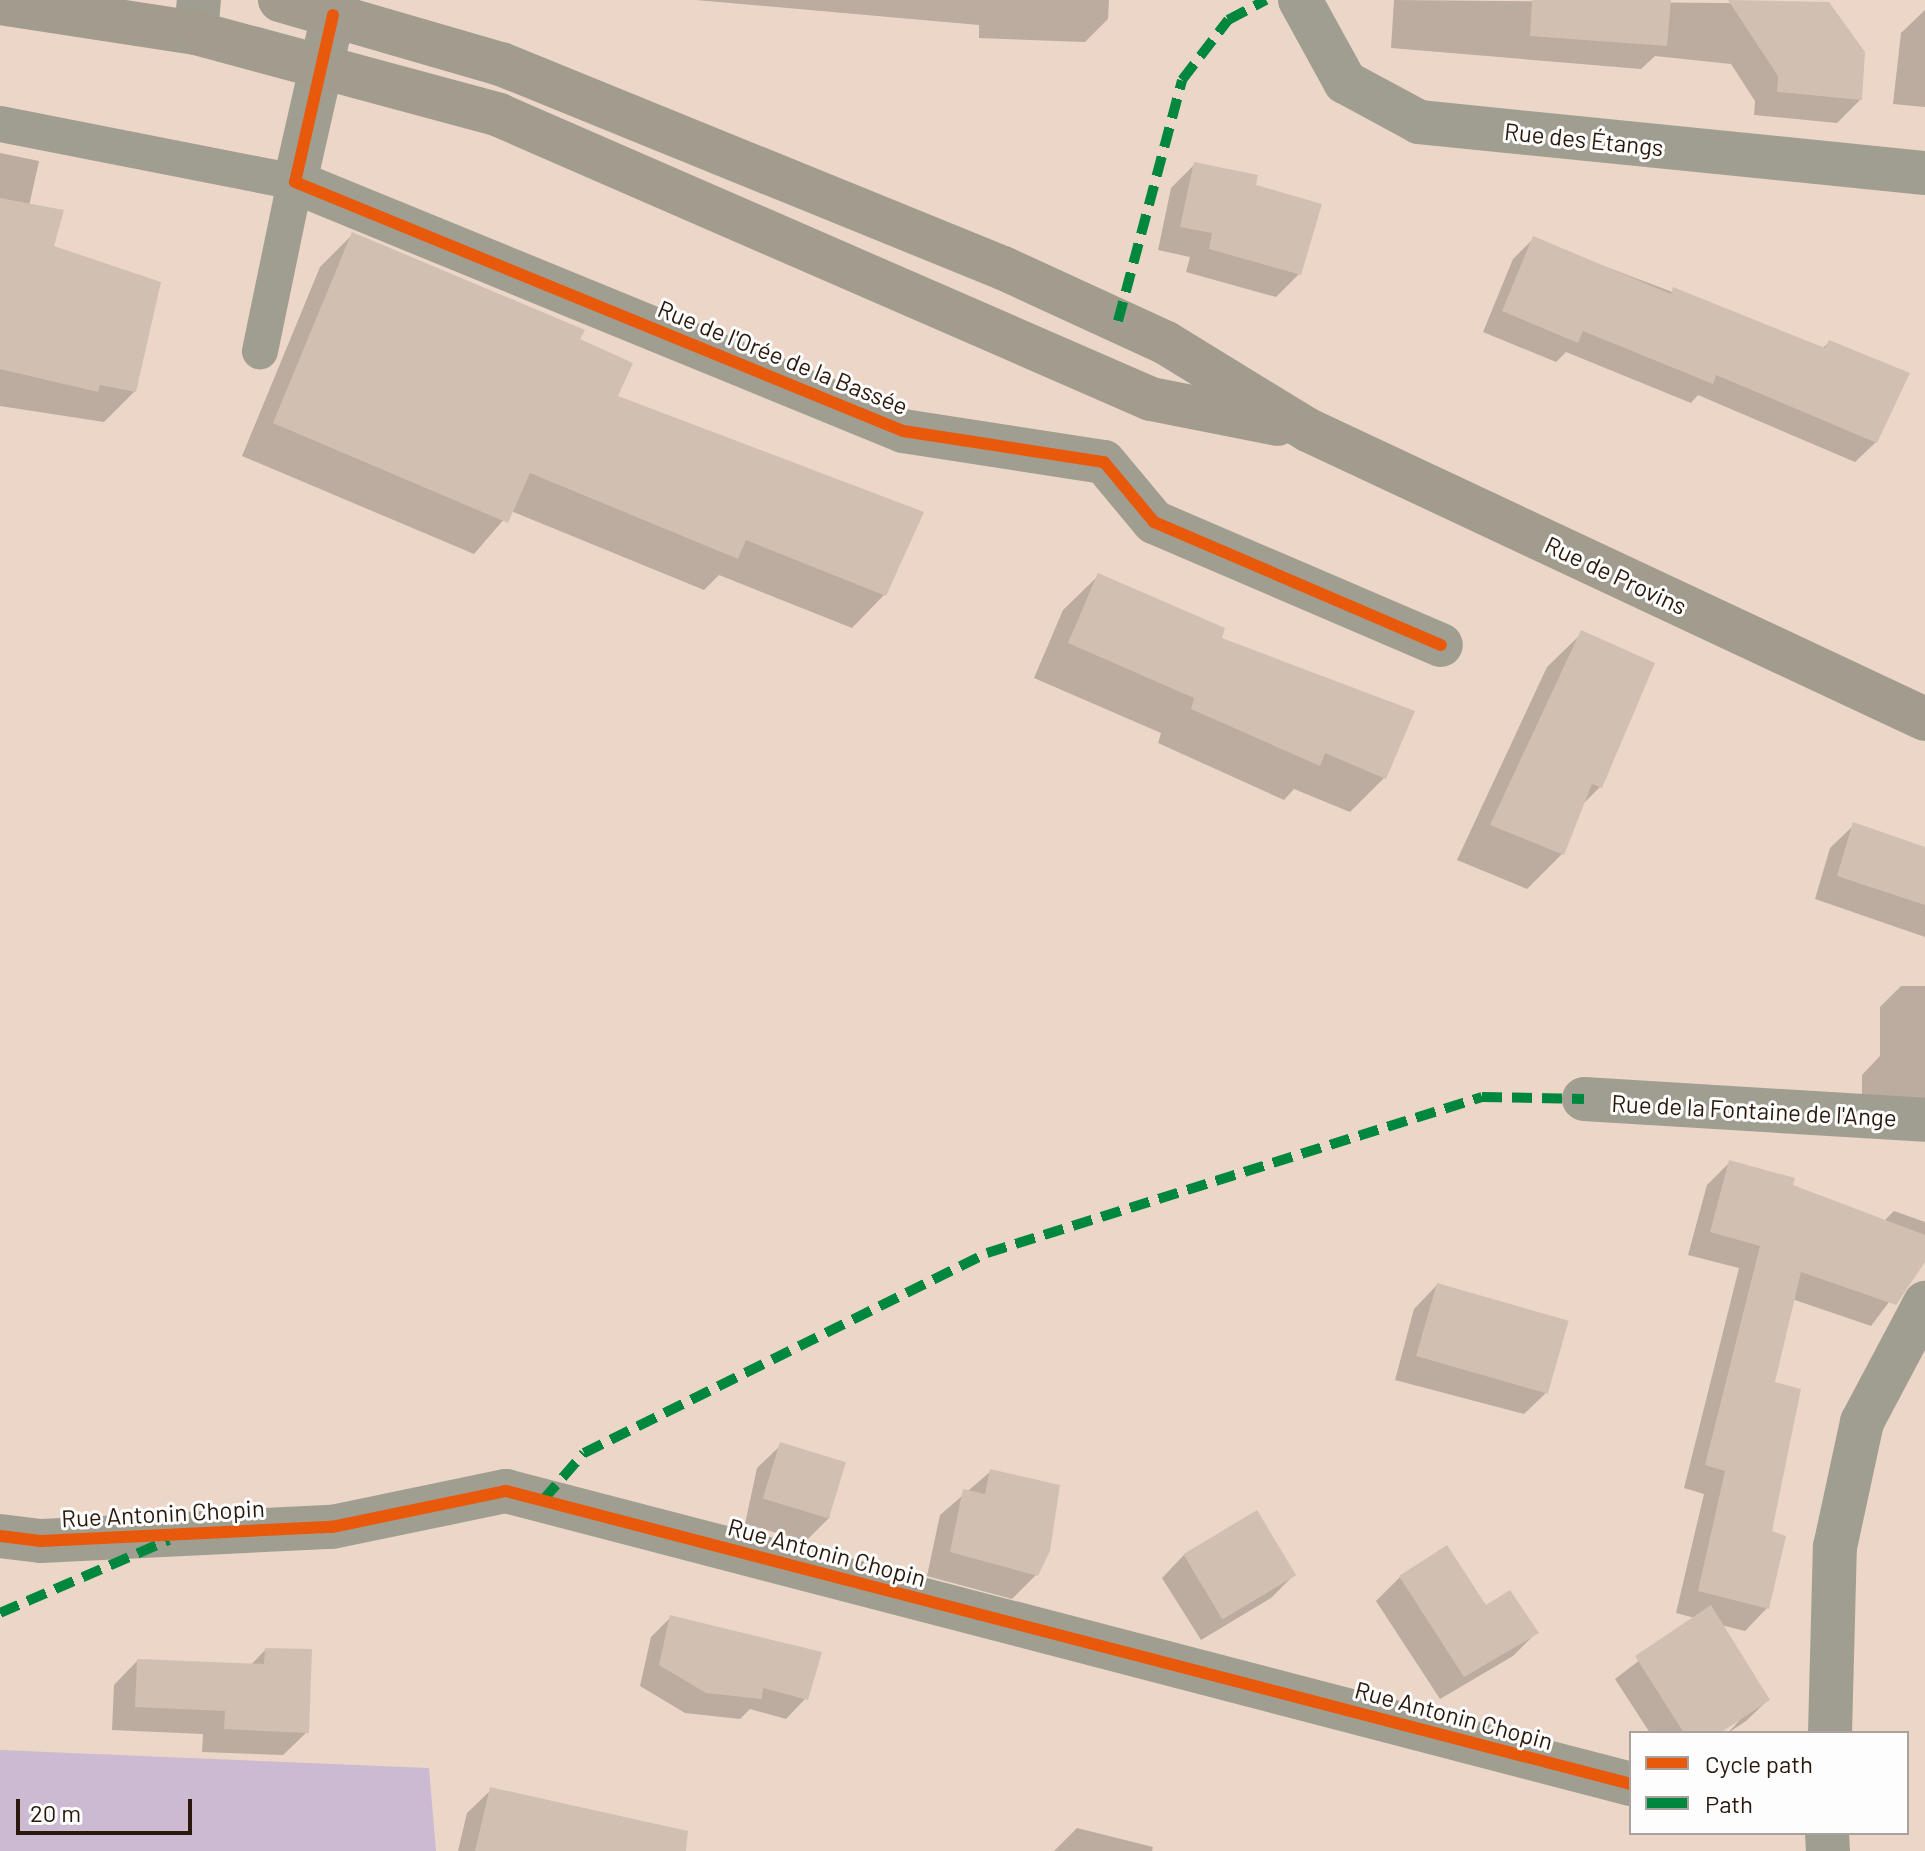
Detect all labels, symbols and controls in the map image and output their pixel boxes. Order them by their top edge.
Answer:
street label: Rue des Étangs [1503,116,1665,162]
street label: Rue de l'Orée de la Bassée [654,294,912,420]
street label: Rue de Provins [1540,530,1692,620]
street label: Rue de la Fontaine de l'Ange [1611,1088,1897,1132]
street label: Rue Antonin Chopin [61,1493,265,1533]
street label: Rue Antonin Chopin [725,1512,929,1592]
street label: Rue Antonin Chopin [1352,1675,1556,1755]
legend [1629,1731,1909,1835]
text: Cycle path [1705,1749,1813,1778]
scale bar [20,1783,196,1833]
text: Path [1705,1789,1753,1818]
text: 20 m [30,1798,81,1827]

